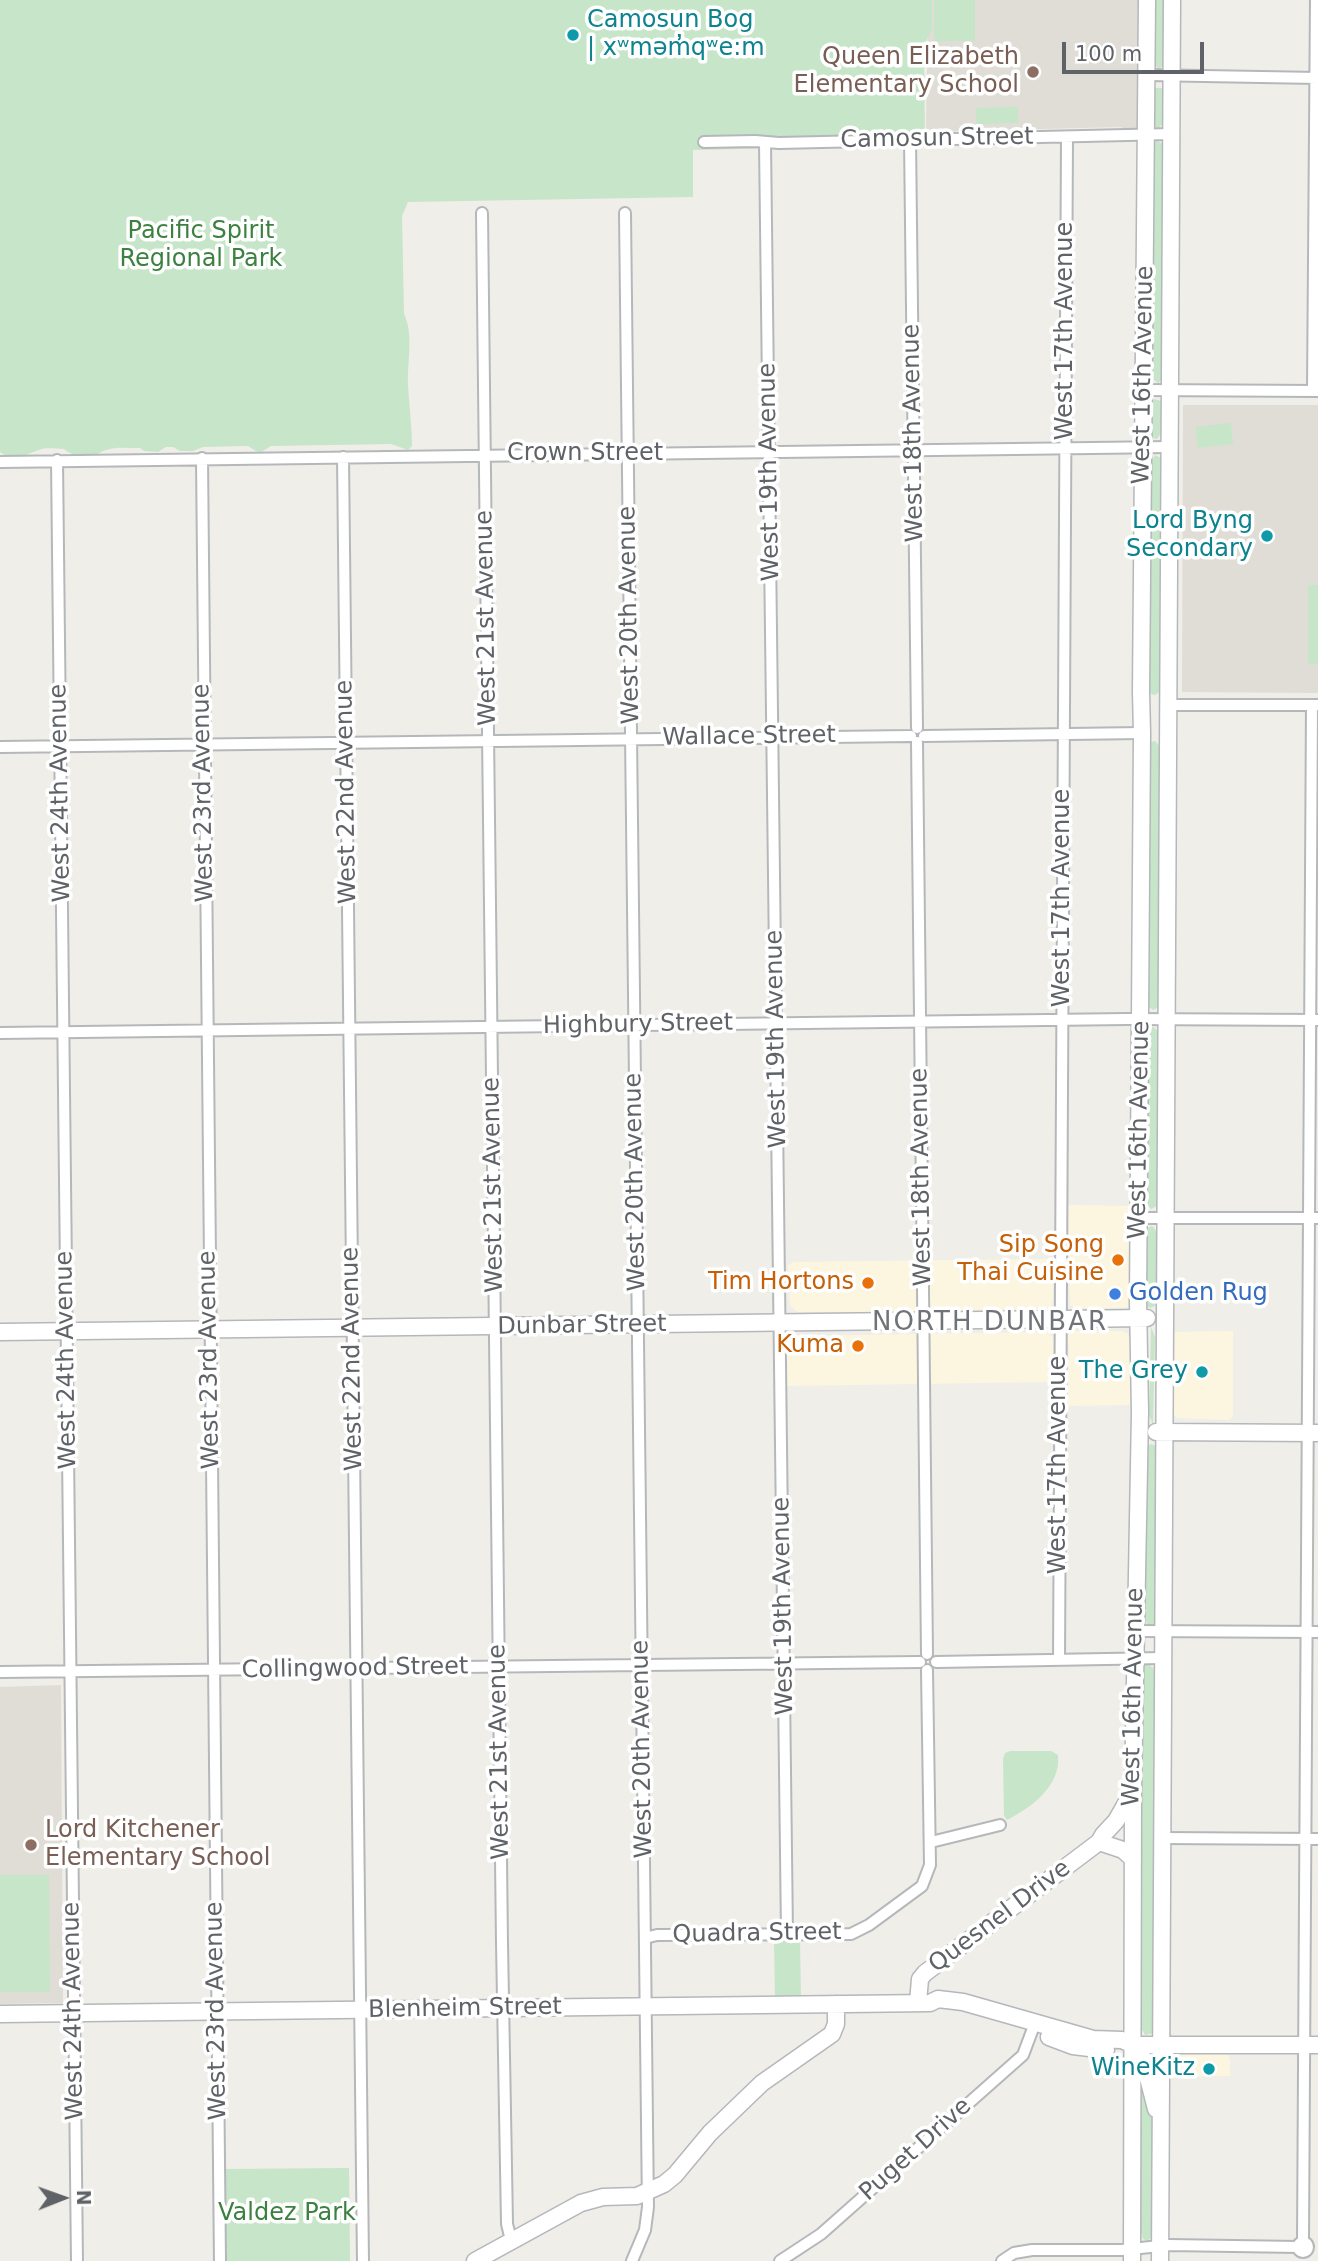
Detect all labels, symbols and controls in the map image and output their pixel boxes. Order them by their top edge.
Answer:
place label: Camosun Bog | xʷməm̓qʷe:m [587,7,765,63]
marker: Camosun Bog | xʷməm̓qʷe:m [565,27,581,43]
scale bar [1066,28,1208,72]
text: 100 m [1075,42,1142,66]
place label: Queen Elizabeth Elementary School [794,44,1019,100]
marker: Queen Elizabeth Elementary School [1025,64,1041,80]
street label: Camosun Street [840,123,1034,155]
park label: Pacific Spirit Regional Park [119,218,283,274]
street label: West 17th Avenue [1052,222,1080,440]
street label: West 16th Avenue [1128,265,1160,485]
street label: West 18th Avenue [898,323,930,543]
street label: West 19th Avenue [754,362,786,582]
street label: Crown Street [507,440,663,468]
street label: West 20th Avenue [614,505,646,725]
place label: Lord Byng Secondary [1126,508,1253,564]
street label: West 21st Avenue [471,510,503,726]
marker: Lord Byng Secondary [1259,528,1275,544]
street label: West 22nd Avenue [331,680,363,904]
street label: West 24th Avenue [45,683,77,903]
street label: West 23rd Avenue [188,683,220,903]
street label: Wallace Street [662,721,836,753]
street label: West 17th Avenue [1049,789,1077,1007]
street label: West 19th Avenue [761,929,793,1149]
street label: Highbury Street [543,1009,733,1041]
street label: West 16th Avenue [1124,1020,1156,1240]
street label: West 18th Avenue [906,1067,938,1287]
street label: West 20th Avenue [620,1072,652,1292]
street label: West 21st Avenue [478,1077,510,1293]
place label: Sip Song Thai Cuisine [957,1232,1104,1288]
street label: West 22nd Avenue [337,1247,369,1471]
street label: West 24th Avenue [51,1250,83,1470]
street label: West 23rd Avenue [194,1250,226,1470]
marker: Sip Song Thai Cuisine [1110,1252,1126,1268]
place label: Tim Hortons [708,1269,854,1297]
marker: Tim Hortons [860,1275,876,1291]
place label: Golden Rug [1129,1280,1268,1308]
marker: Golden Rug [1107,1286,1123,1302]
district label: NORTH DUNBAR [874,1307,1106,1339]
street label: Dunbar Street [497,1310,667,1342]
place label: Kuma [776,1332,844,1360]
marker: Kuma [850,1338,866,1354]
street label: West 17th Avenue [1045,1356,1073,1574]
place label: The Grey [1079,1358,1188,1386]
marker: The Grey [1194,1364,1210,1380]
street label: West 19th Avenue [768,1496,800,1716]
street label: West 16th Avenue [1118,1587,1150,1807]
street label: West 20th Avenue [627,1639,659,1859]
street label: West 21st Avenue [484,1644,516,1860]
street label: Collingwood Street [241,1653,469,1685]
place label: Lord Kitchener Elementary School [45,1817,270,1873]
marker: Lord Kitchener Elementary School [23,1837,39,1853]
street label: Quesnel Drive [924,1854,1076,1980]
street label: West 24th Avenue [58,1901,90,2121]
street label: West 23rd Avenue [201,1901,233,2121]
street label: Quadra Street [672,1918,842,1950]
street label: Blenheim Street [368,1993,562,2025]
place label: WineKitz [1091,2055,1195,2083]
marker: WineKitz [1201,2061,1217,2077]
street label: Puget Drive [854,2092,978,2208]
north arrow [28,2163,98,2233]
text: N [73,2189,95,2206]
park label: Valdez Park [218,2200,356,2228]

